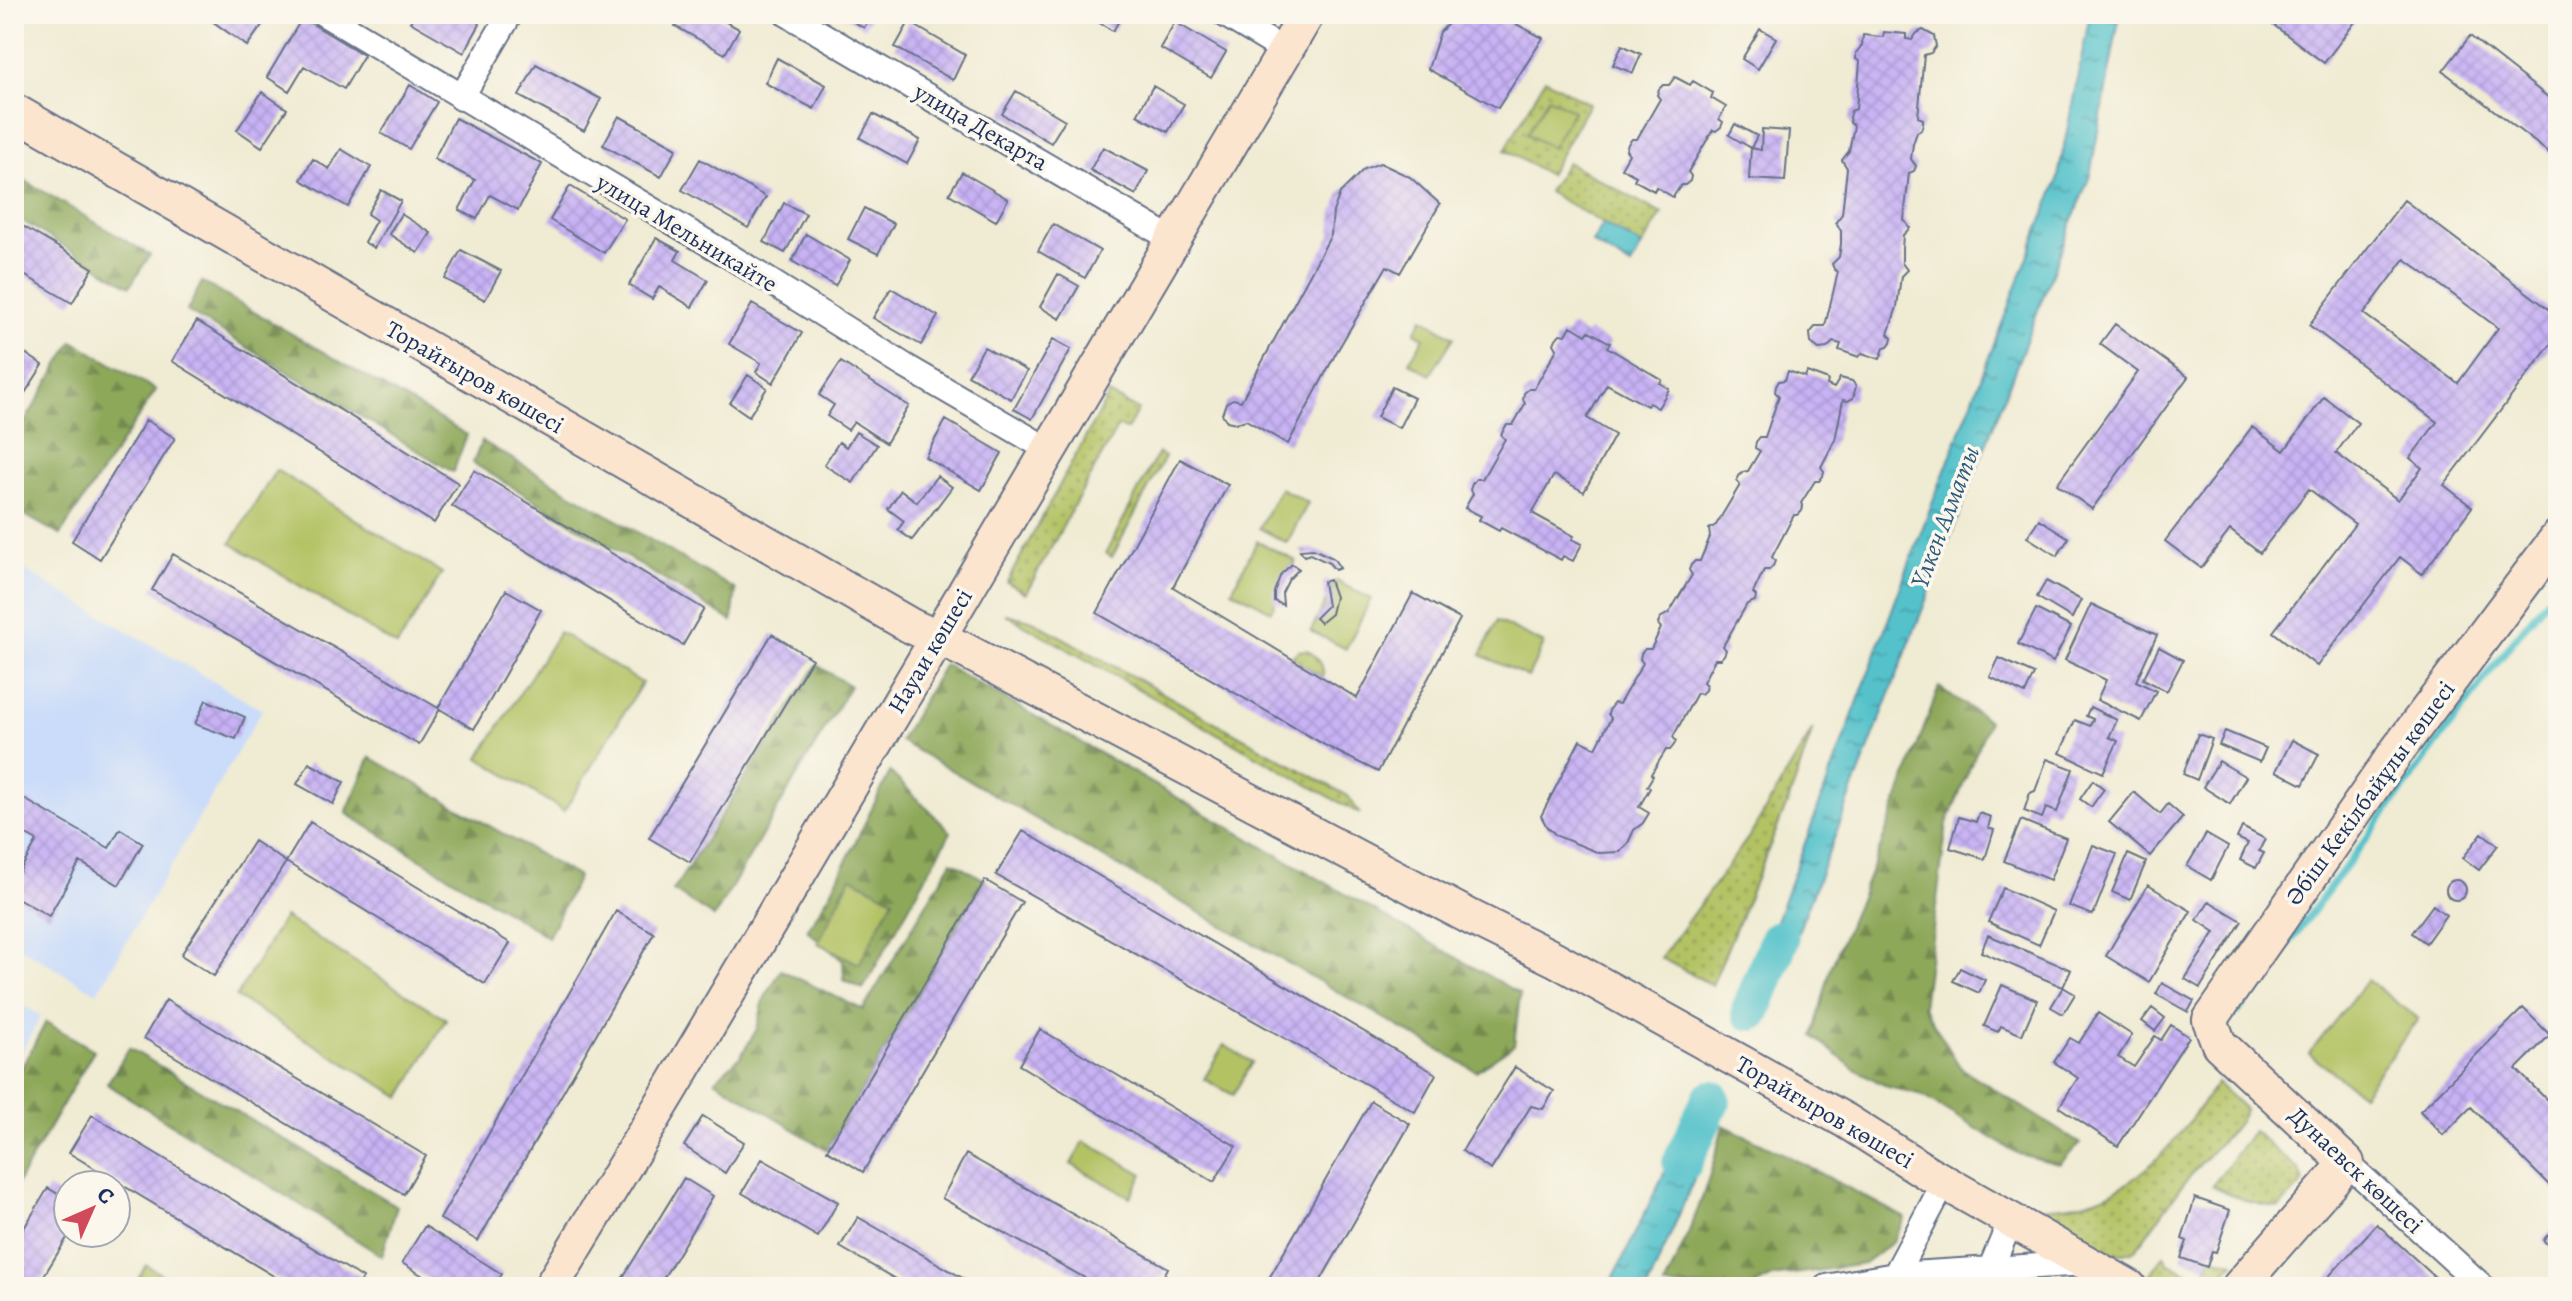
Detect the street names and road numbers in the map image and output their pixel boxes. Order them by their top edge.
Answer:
street label: улица Декарта [907,75,1054,178]
street label: улица Мельникайте [590,166,784,300]
street label: Торайғыров көшесі [380,313,570,441]
street label: Науаи көшесі [880,583,980,719]
street label: Әбіш Кекілбайұлы көшесі [2278,674,2462,912]
street label: Торайғыров көшесі [1730,1048,1920,1176]
street label: Дунаевск көшесі [2282,1099,2430,1241]

